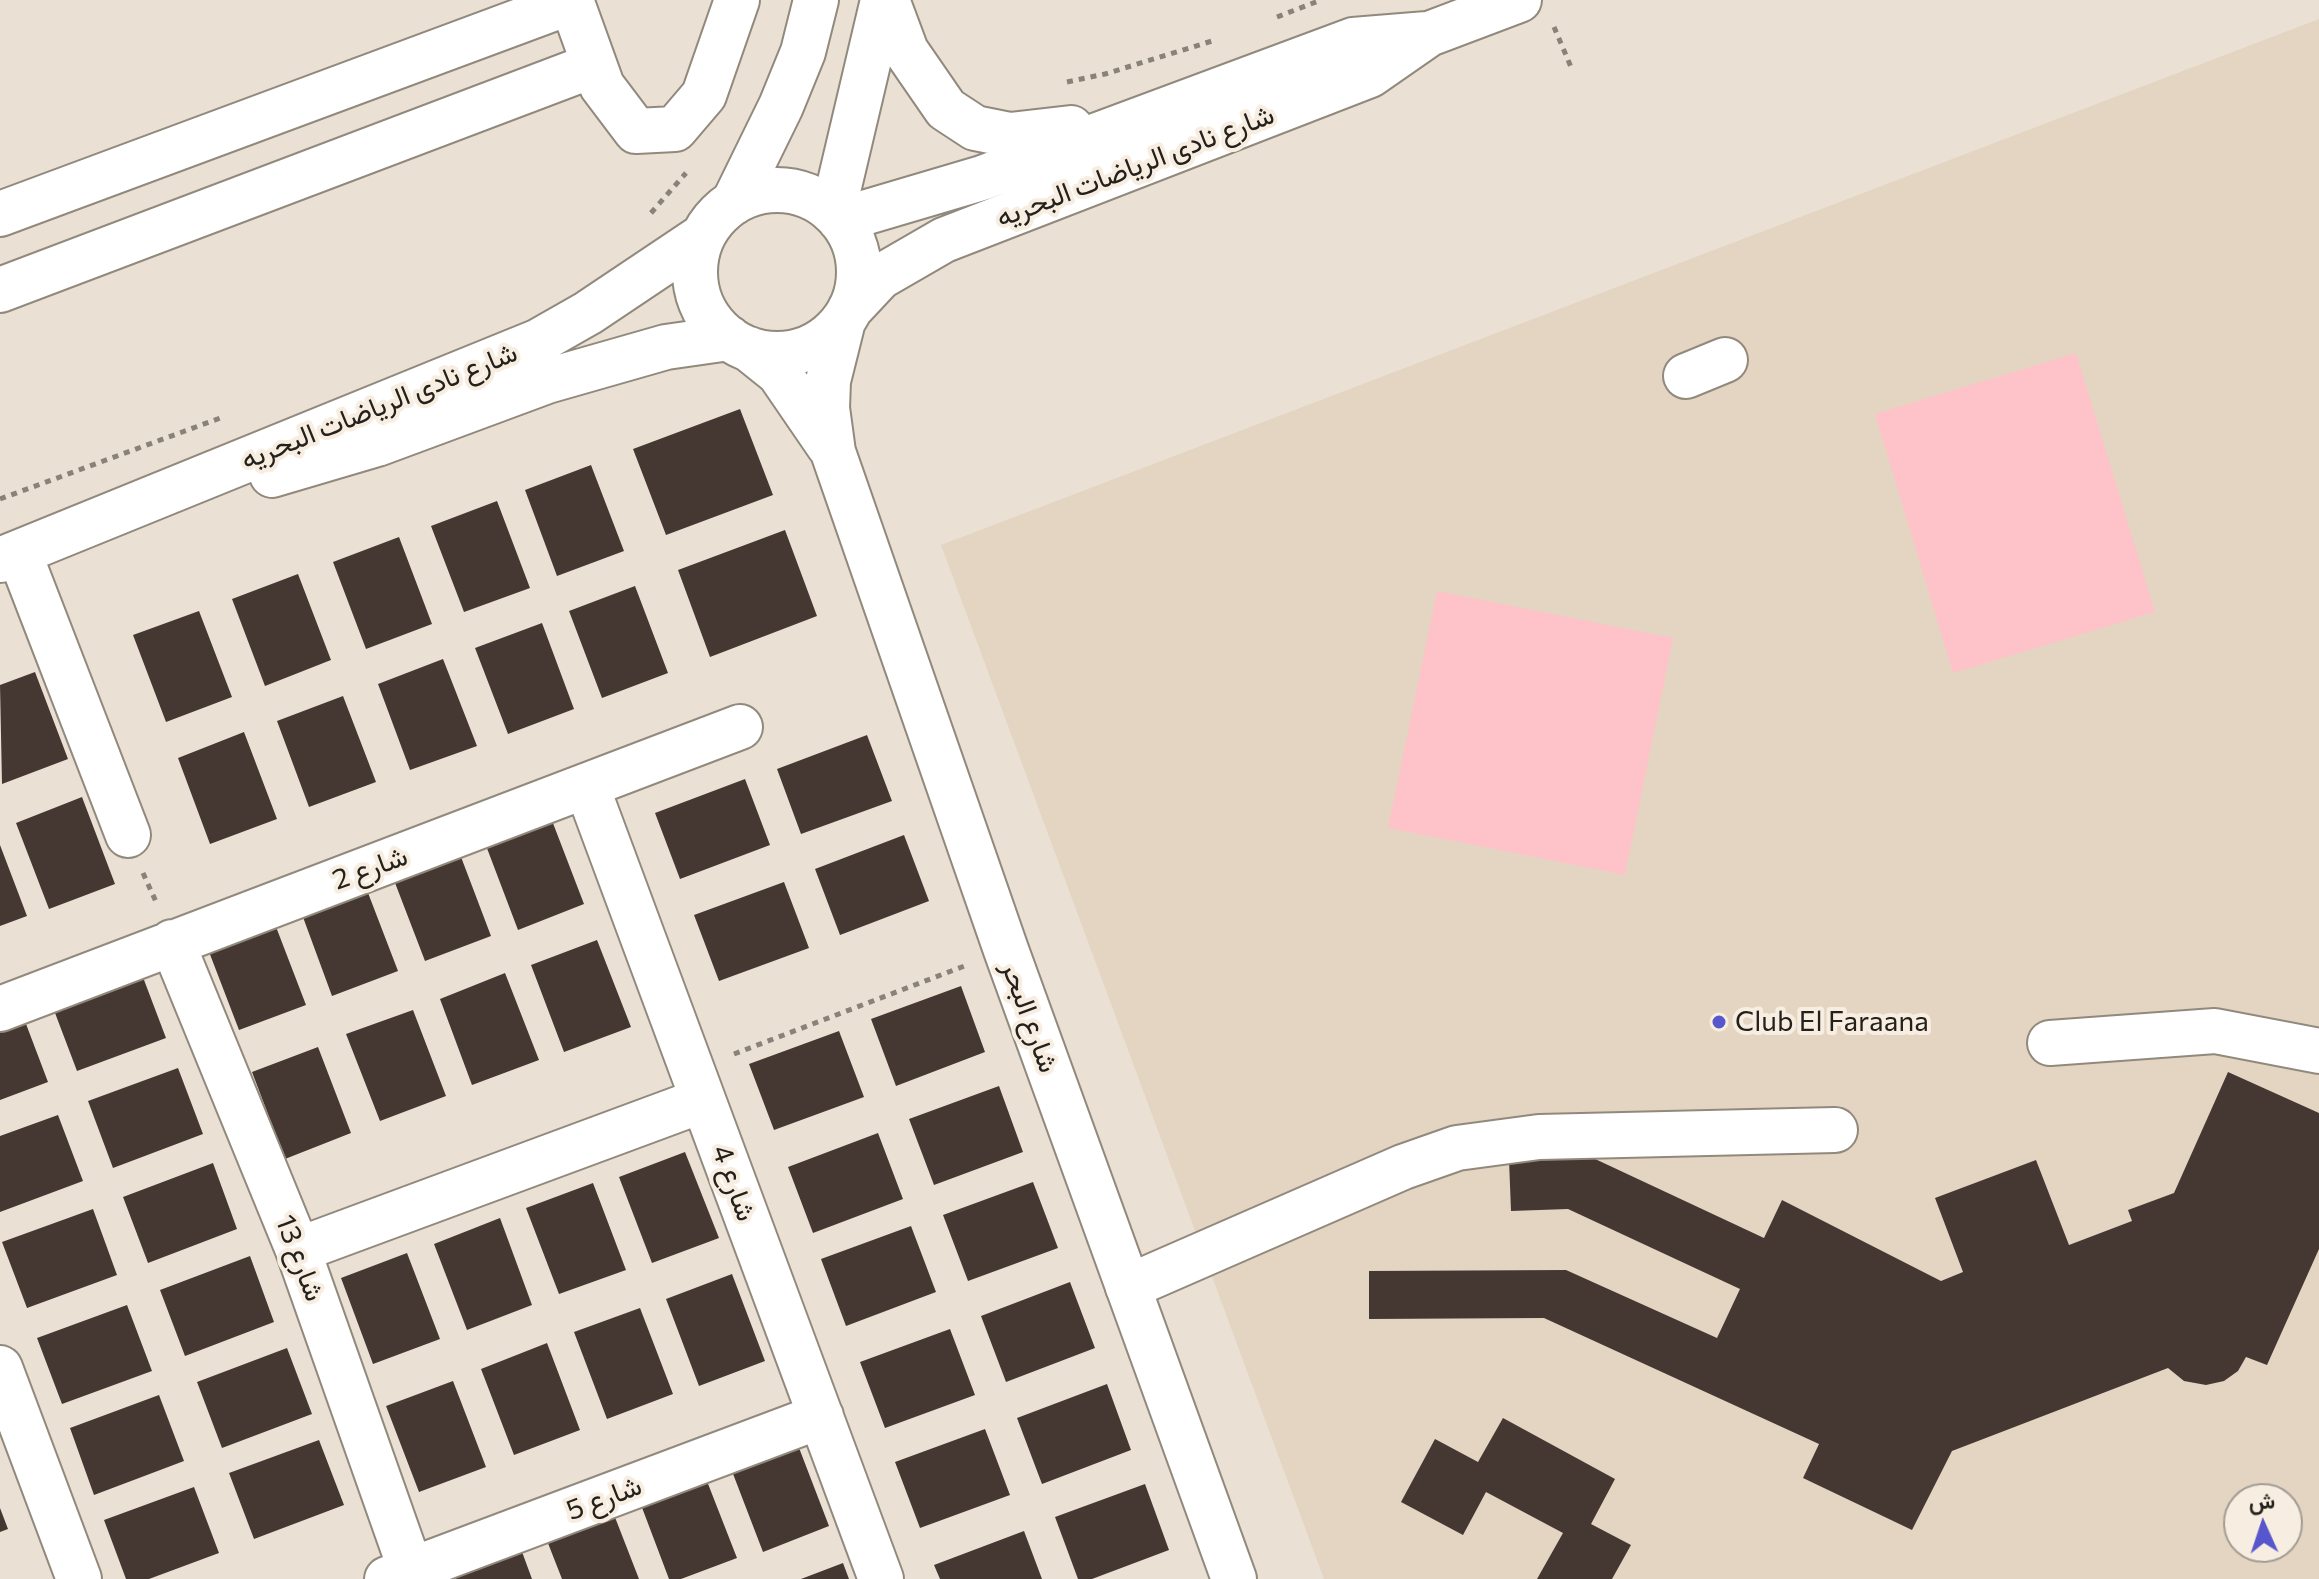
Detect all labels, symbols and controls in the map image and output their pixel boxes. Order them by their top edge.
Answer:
street label: شارع نادى الرياضات البحريه [991,97,1279,235]
street label: شارع نادى الرياضات البحريه [236,335,522,477]
street label: شارع 2 [328,839,412,897]
street label: شارع البحر [994,957,1066,1077]
place label: Club El Faraana [1735,1005,1929,1039]
marker: Club El Faraana [1710,1013,1728,1031]
street label: شارع 4 [705,1140,763,1226]
street label: شارع 13 [268,1210,332,1306]
street label: شارع 5 [562,1468,646,1528]
north arrow [2223,1483,2303,1563]
text: ش [2248,1486,2276,1515]

